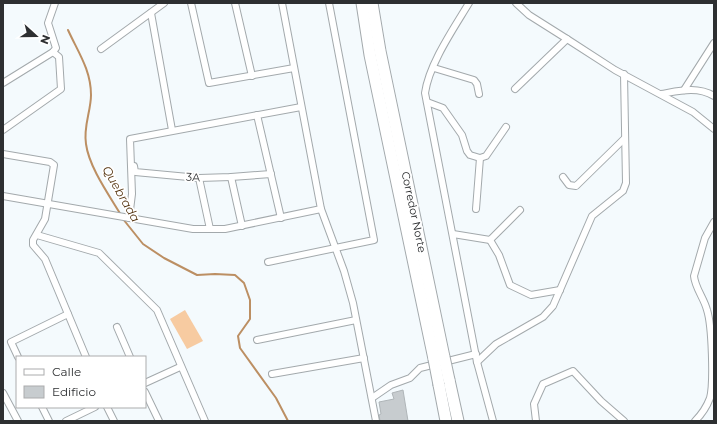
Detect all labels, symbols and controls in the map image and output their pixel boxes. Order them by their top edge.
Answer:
north arrow [16,16,56,56]
text: N [37,33,53,46]
water label: Quebrada [99,163,144,225]
street label: 3A [186,170,201,184]
street label: Corredor Norte [399,170,430,254]
legend [16,356,146,408]
text: Calle [52,364,81,379]
text: Edificio [52,384,96,399]

